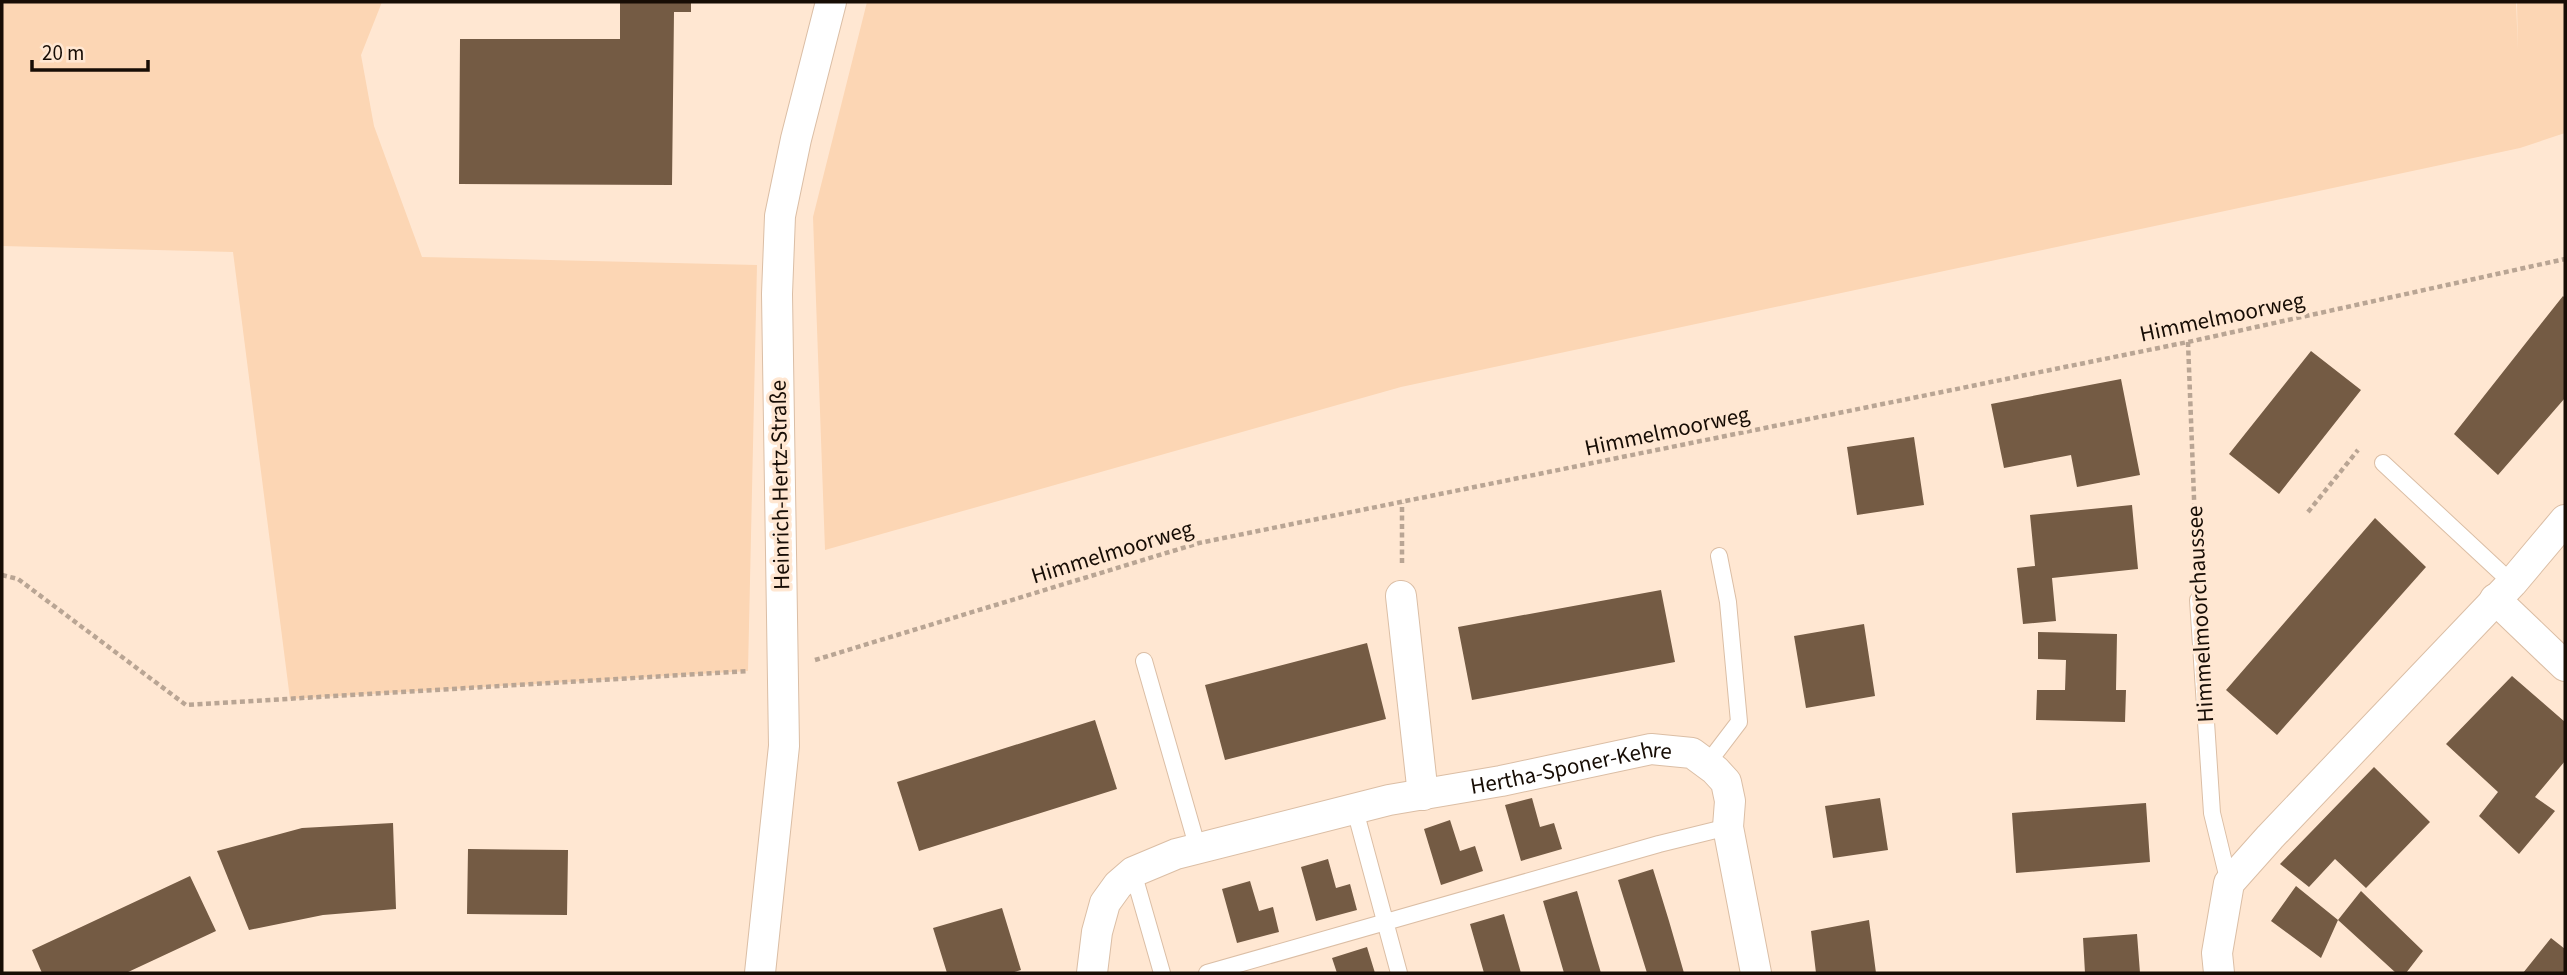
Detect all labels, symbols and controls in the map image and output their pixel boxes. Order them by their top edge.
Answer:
scale bar [32,28,147,72]
text: 20 m [42,38,84,68]
street label: Himmelmoorweg [2137,283,2308,351]
street label: Heinrich-Hertz-Straße [762,380,798,590]
street label: Himmelmoorweg [1582,397,1753,465]
street label: Himmelmoorchaussee [2178,505,2222,723]
street label: Himmelmoorweg [1027,512,1197,592]
street label: Hertha-Sponer-Kehre [1468,732,1673,802]

